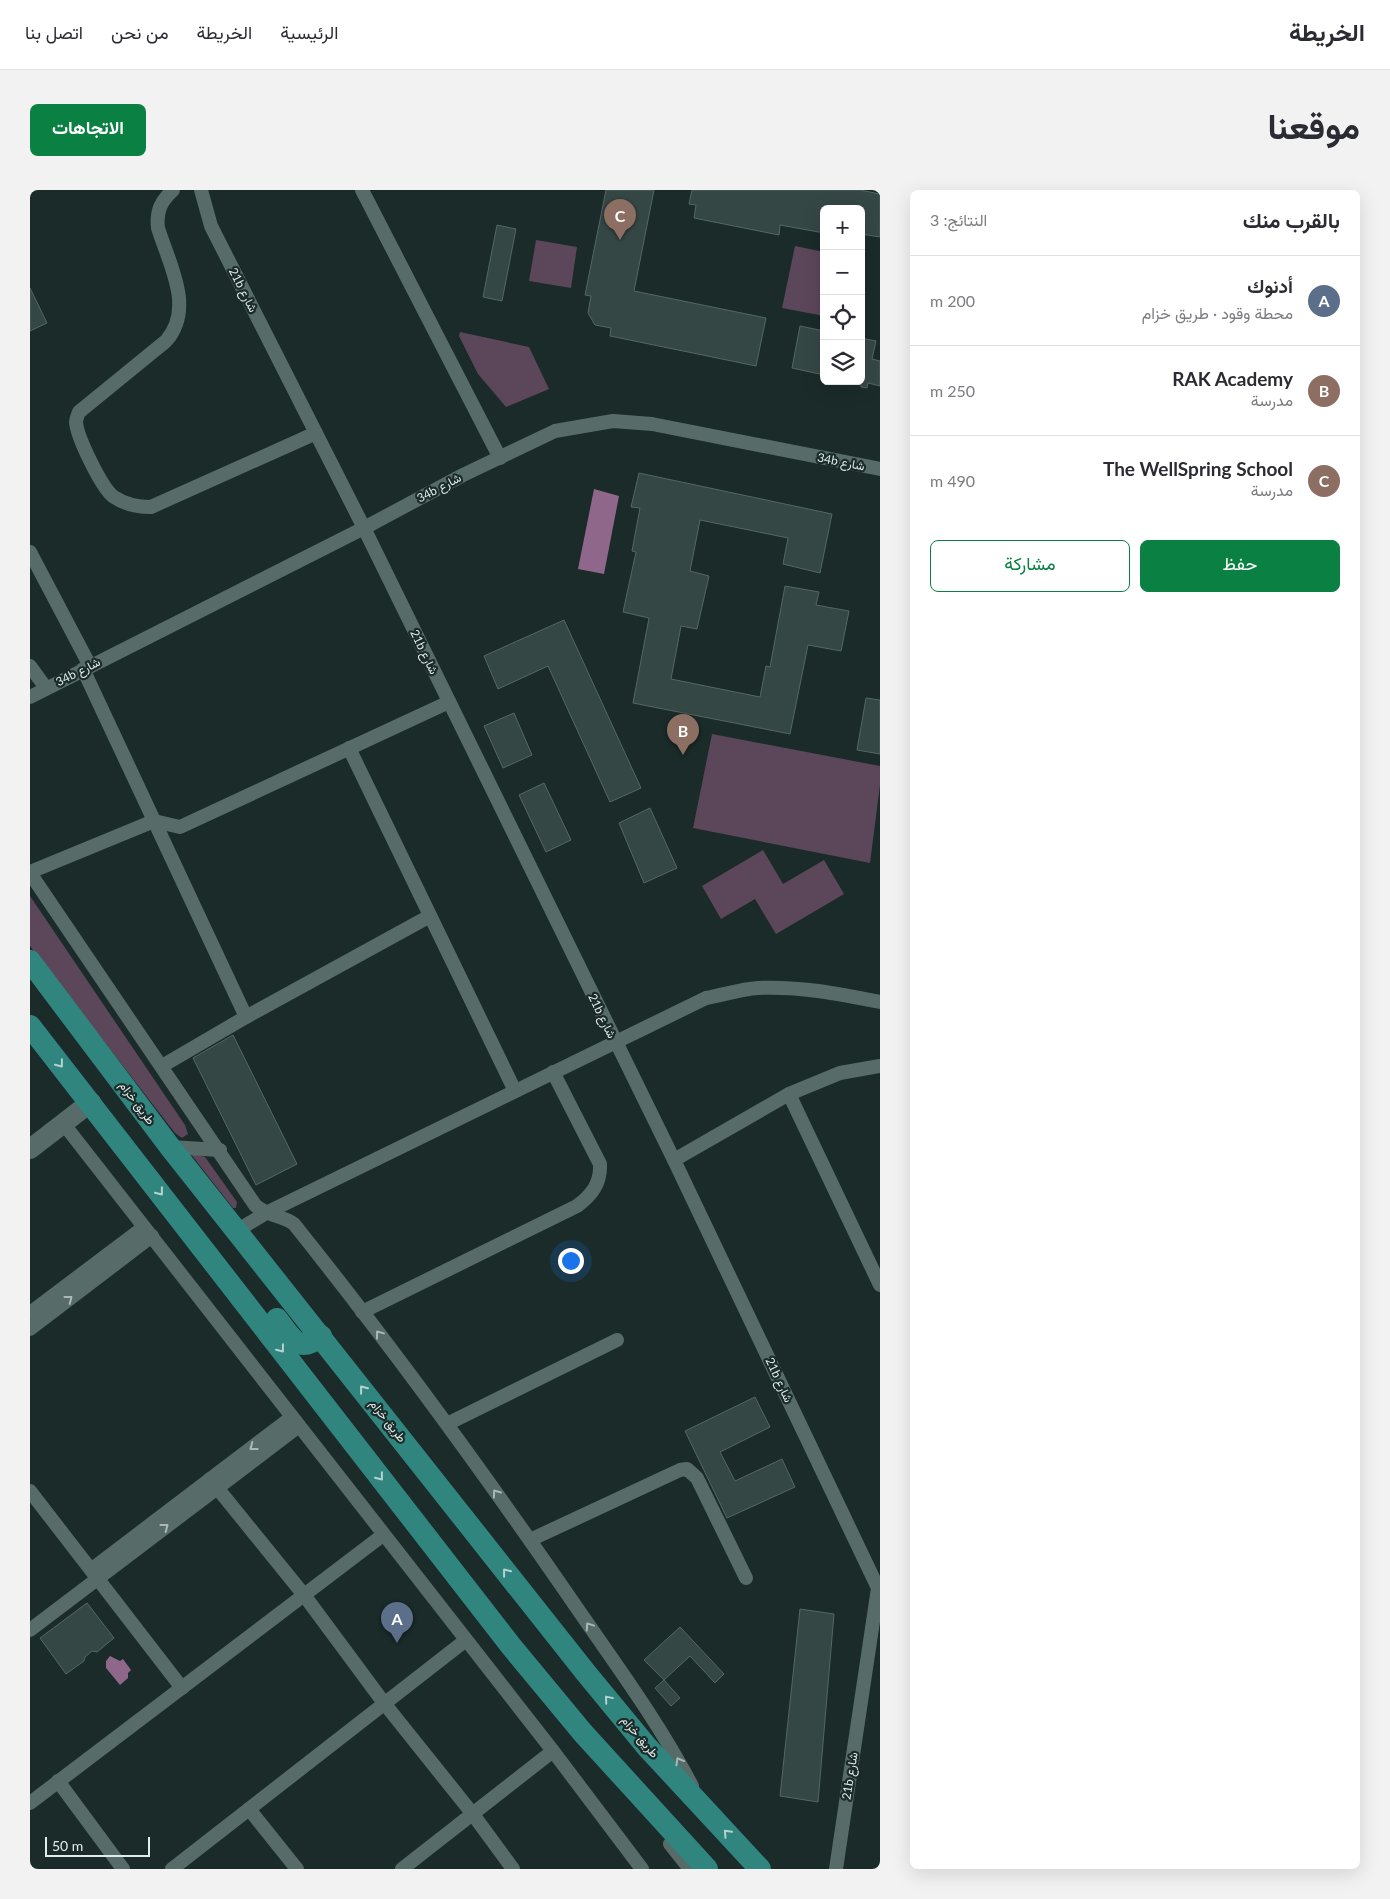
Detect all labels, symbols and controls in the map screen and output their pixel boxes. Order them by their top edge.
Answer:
text: الخريطة [1289,17,1365,46]
text: اتصل بنا [25,21,83,43]
text: من نحن [111,21,169,43]
text: الخريطة [197,21,252,43]
text: الرئيسية [280,21,338,43]
button: الاتجاهات [30,104,146,156]
text: موقعنا [1267,104,1360,146]
pin: C [604,199,636,240]
map controls [820,205,865,385]
button: + [820,205,865,250]
text: بالقرب منك [1243,207,1340,232]
text: النتائج: 3 [930,210,987,229]
button: − [820,250,865,295]
street label: 21b شارع [224,265,261,315]
text: أدنوك [1247,274,1293,297]
text: 200 m [930,291,975,310]
text: A [1318,291,1330,310]
button: locate [820,295,865,340]
text: محطة وقود · طريق خزام [1142,303,1293,322]
button: layers [820,340,865,385]
text: RAK Academy [1172,367,1293,390]
text: 250 m [930,381,975,400]
text: B [1319,381,1329,400]
text: مدرسة [1251,390,1293,409]
street label: 34b شارع [816,450,866,475]
text: The WellSpring School [1103,457,1293,480]
street label: 34b شارع [414,470,464,507]
text: 490 m [930,471,975,490]
text: C [1319,471,1329,490]
text: مدرسة [1251,480,1293,499]
button: مشاركة [930,540,1130,592]
button: حفظ [1140,540,1340,592]
street label: 21b شارع [405,627,442,677]
street label: 34b شارع [53,654,103,691]
pin: B [667,714,699,755]
street label: 21b شارع [583,991,620,1041]
one-way arrow [55,1058,63,1067]
street label: طريق خزام [115,1078,159,1128]
one-way arrow [155,1186,163,1195]
your location [558,1248,584,1274]
one-way arrow [63,1296,73,1305]
one-way arrow [376,1330,385,1340]
one-way arrow [275,1343,284,1353]
street label: 21b شارع [761,1355,796,1405]
one-way arrow [360,1386,368,1395]
street label: طريق خزام [366,1396,410,1446]
one-way arrow [249,1441,259,1450]
one-way arrow [375,1471,383,1480]
one-way arrow [493,1489,502,1498]
one-way arrow [159,1525,168,1533]
one-way arrow [503,1568,512,1577]
pin: A [381,1602,413,1643]
one-way arrow [586,1622,595,1632]
one-way arrow [604,1695,613,1704]
street label: طريق خزام [618,1713,662,1762]
street label: 21b شارع [838,1751,863,1801]
one-way arrow [675,1758,685,1767]
one-way arrow [724,1830,733,1839]
scale bar [45,1834,150,1857]
text: 50 m [52,1837,83,1854]

